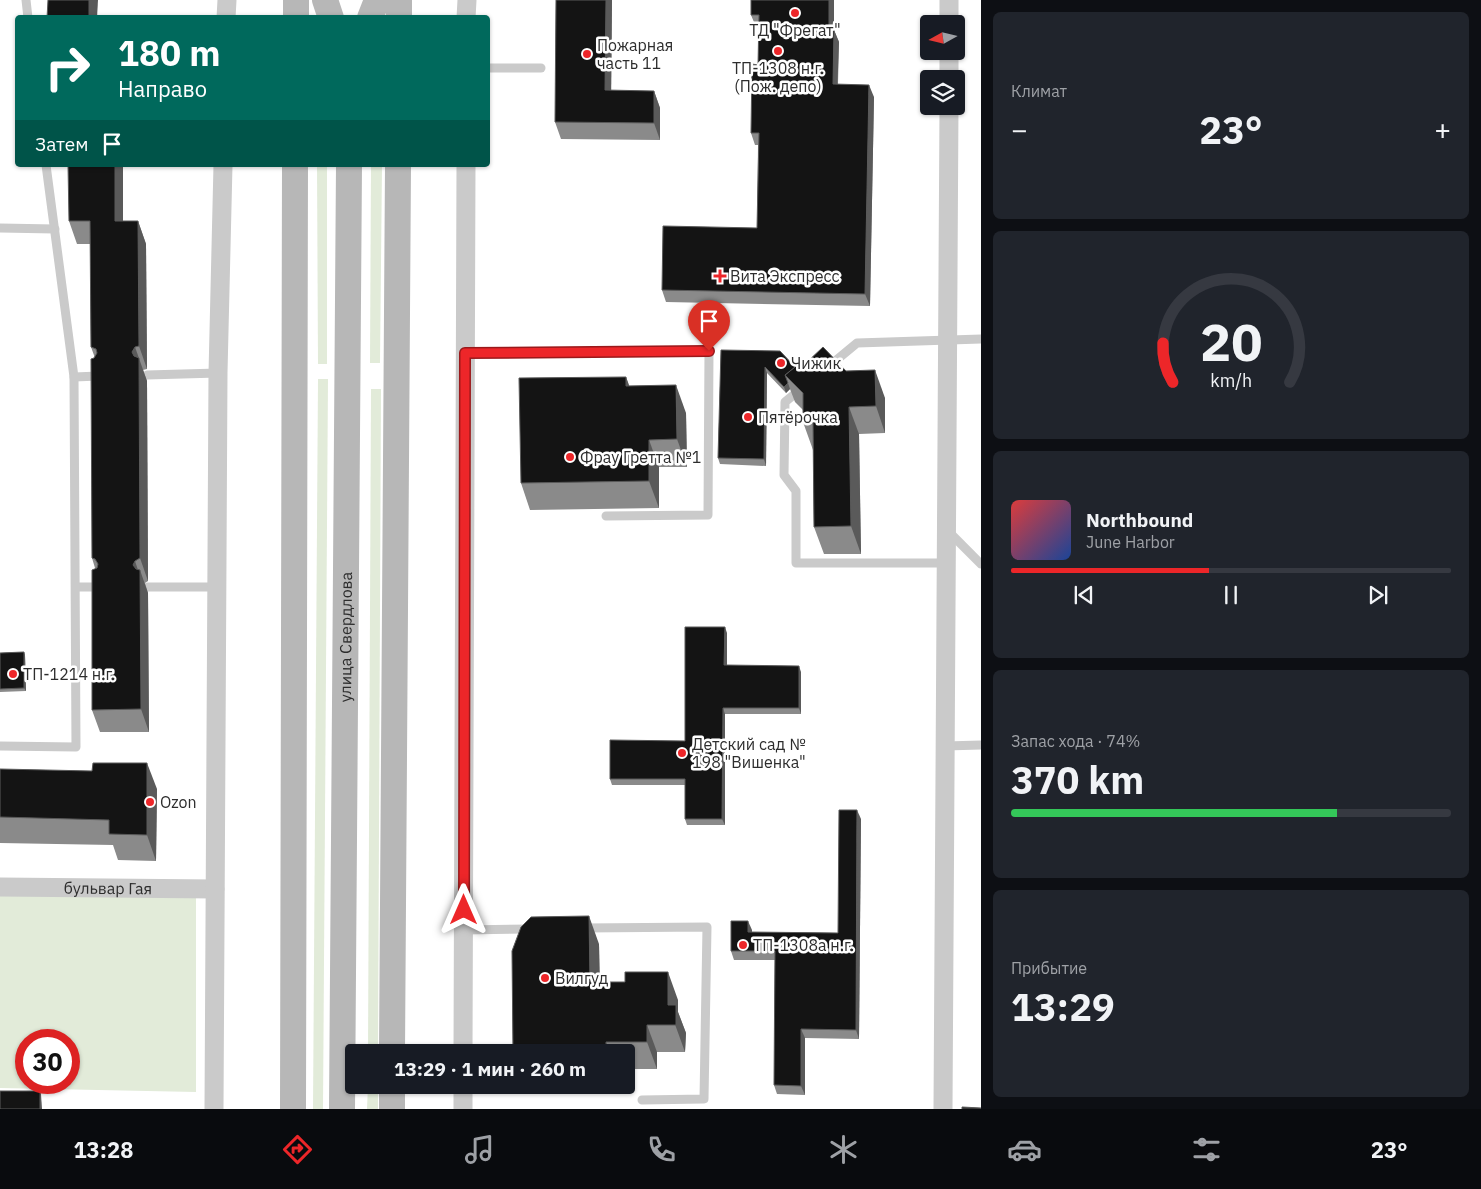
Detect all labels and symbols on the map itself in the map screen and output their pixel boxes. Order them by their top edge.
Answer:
marker: ТД "Фрегат" [789,7,801,19]
north arrow [920,15,965,60]
place label: ТД "Фрегат" [749,20,841,40]
place label: Пожарная часть 11 [597,35,673,73]
marker: ТП-1308 н.г. (Пож. депо) [772,45,784,57]
marker: Пожарная часть 11 [581,48,593,60]
place label: ТП-1308 н.г. (Пож. депо) [732,58,824,96]
place label: Вита Экспресс [730,266,839,286]
marker: Вита Экспресс [714,270,726,282]
pin [688,300,730,351]
place label: Чижик [791,353,841,373]
marker: Чижик [775,357,787,369]
place label: Пятёрочка [758,407,838,427]
marker: Пятёрочка [742,411,754,423]
place label: Фрау Гретта №1 [580,447,701,467]
marker: Фрау Гретта №1 [564,451,576,463]
street label: улица Свердлова [335,571,356,702]
place label: ТП-1214 н.г. [23,664,115,684]
marker: ТП-1214 н.г. [7,668,19,680]
place label: Детский сад № 198 "Вишенка" [692,734,806,772]
marker: Детский сад № 198 "Вишенка" [676,747,688,759]
place label: Ozon [160,792,197,812]
marker: Ozon [144,796,156,808]
street label: бульвар Гая [64,878,152,898]
position arrow [437,883,489,935]
place label: ТП-1308а н.г. [753,935,854,955]
marker: ТП-1308а н.г. [737,939,749,951]
place label: Вилгуд [555,968,609,988]
marker: Вилгуд [539,972,551,984]
speed limit sign: 30 [15,1029,80,1094]

